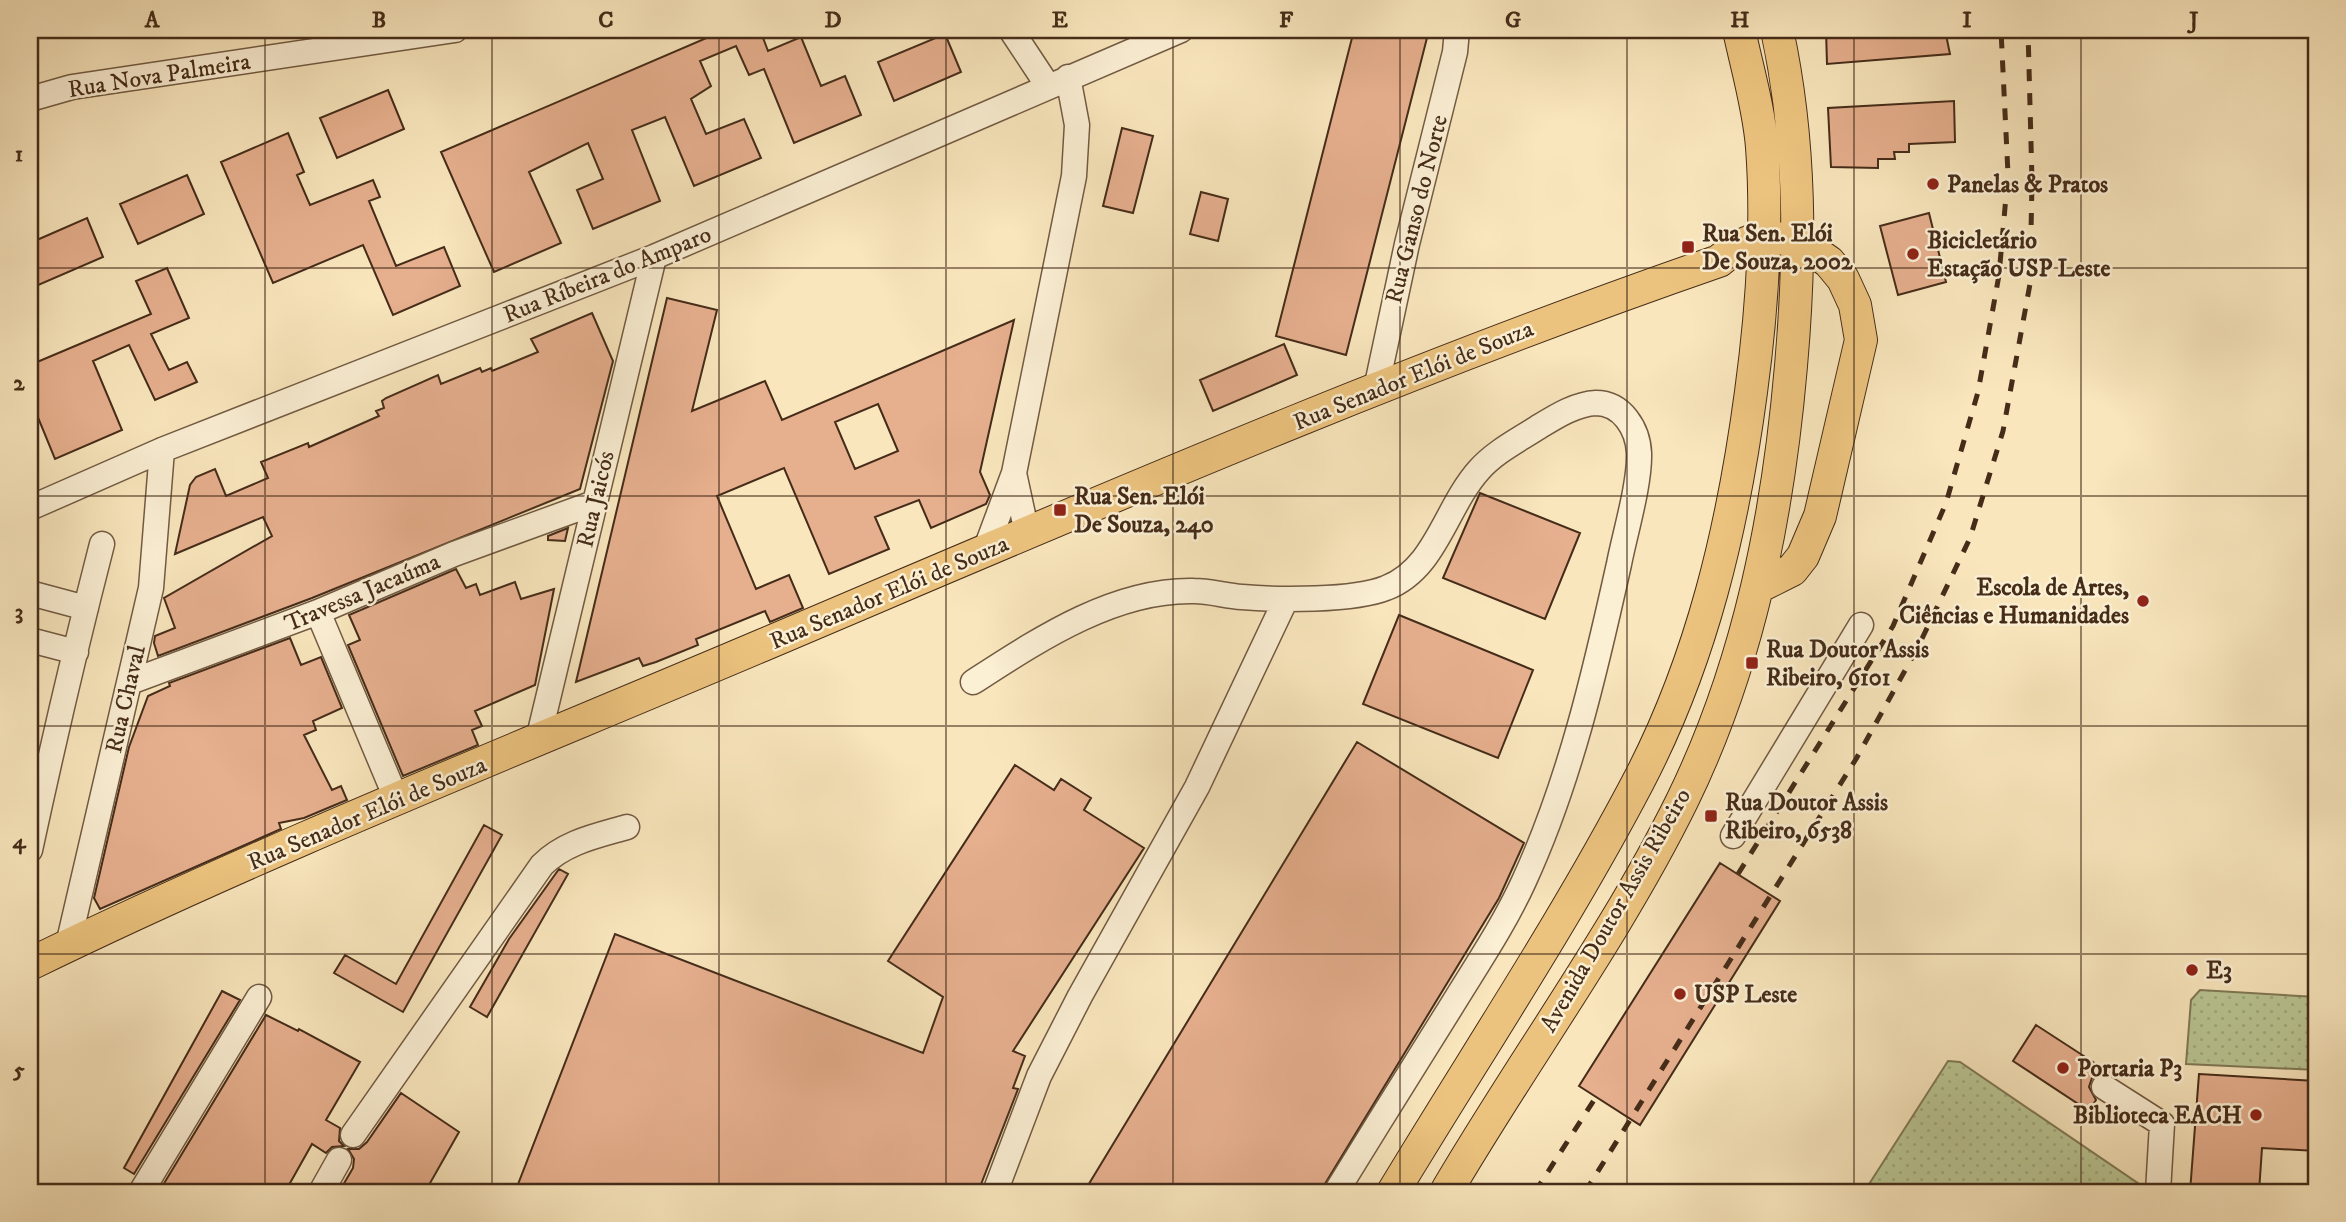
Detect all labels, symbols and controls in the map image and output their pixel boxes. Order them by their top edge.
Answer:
text: A [144,6,161,35]
text: B [372,6,386,35]
text: C [598,6,614,35]
text: D [824,6,842,35]
text: E [1052,6,1068,35]
text: F [1279,6,1294,35]
text: G [1505,6,1521,35]
text: H [1730,6,1750,35]
text: I [1962,6,1972,35]
text: J [2186,6,2199,35]
street label: Rua Nova Palmeira [66,47,253,105]
street label: Rua Ganso do Norte [1379,112,1455,307]
text: 1 [15,140,23,169]
place label: Panelas & Pratos [1947,170,2108,200]
marker: Panelas & Pratos [1925,176,1941,192]
place label: Rua Sen. Elói De Souza, 2002 [1702,219,1854,277]
street label: Rua Ríbeira do Amparo [499,220,716,330]
place label: Bicicletário Estação USP Leste [1927,226,2110,284]
marker: Rua Sen. Elói De Souza, 2002 [1680,239,1696,255]
marker: Bicicletário Estação USP Leste [1905,246,1921,262]
street label: Rua Senador Elói de Souza [1289,314,1539,438]
text: 2 [13,369,25,398]
street label: Rua Jaicós [570,448,622,551]
place label: Rua Sen. Elói De Souza, 240 [1074,482,1214,540]
marker: Rua Sen. Elói De Souza, 240 [1052,502,1068,518]
street label: Rua Senador Elói de Souza [766,529,1014,657]
street label: Travessa Jacaúma [280,546,445,639]
place label: Escola de Artes, Ciências e Humanidades [1899,573,2129,631]
marker: Escola de Artes, Ciências e Humanidades [2135,593,2151,609]
text: 3 [15,598,23,627]
place label: Rua Doutor Assis Ribeiro, 6101 [1766,635,1929,693]
street label: Rua Chaval [99,642,153,756]
marker: Rua Doutor Assis Ribeiro, 6101 [1744,655,1760,671]
street label: Rua Senador Elói de Souza [244,750,492,878]
street label: Avenida Doutor Assis Ribeiro [1534,783,1698,1038]
place label: Rua Doutor Assis Ribeiro, 6538 [1725,788,1888,846]
marker: Rua Doutor Assis Ribeiro, 6538 [1703,808,1719,824]
text: 4 [12,827,27,856]
place label: E3 [2206,956,2232,986]
marker: E3 [2184,962,2200,978]
place label: USP Leste [1694,980,1797,1010]
marker: USP Leste [1672,986,1688,1002]
place label: Portaria P3 [2077,1054,2182,1084]
text: 5 [12,1056,25,1085]
marker: Portaria P3 [2055,1060,2071,1076]
place label: Biblioteca EACH [2073,1101,2242,1131]
marker: Biblioteca EACH [2248,1107,2264,1123]

